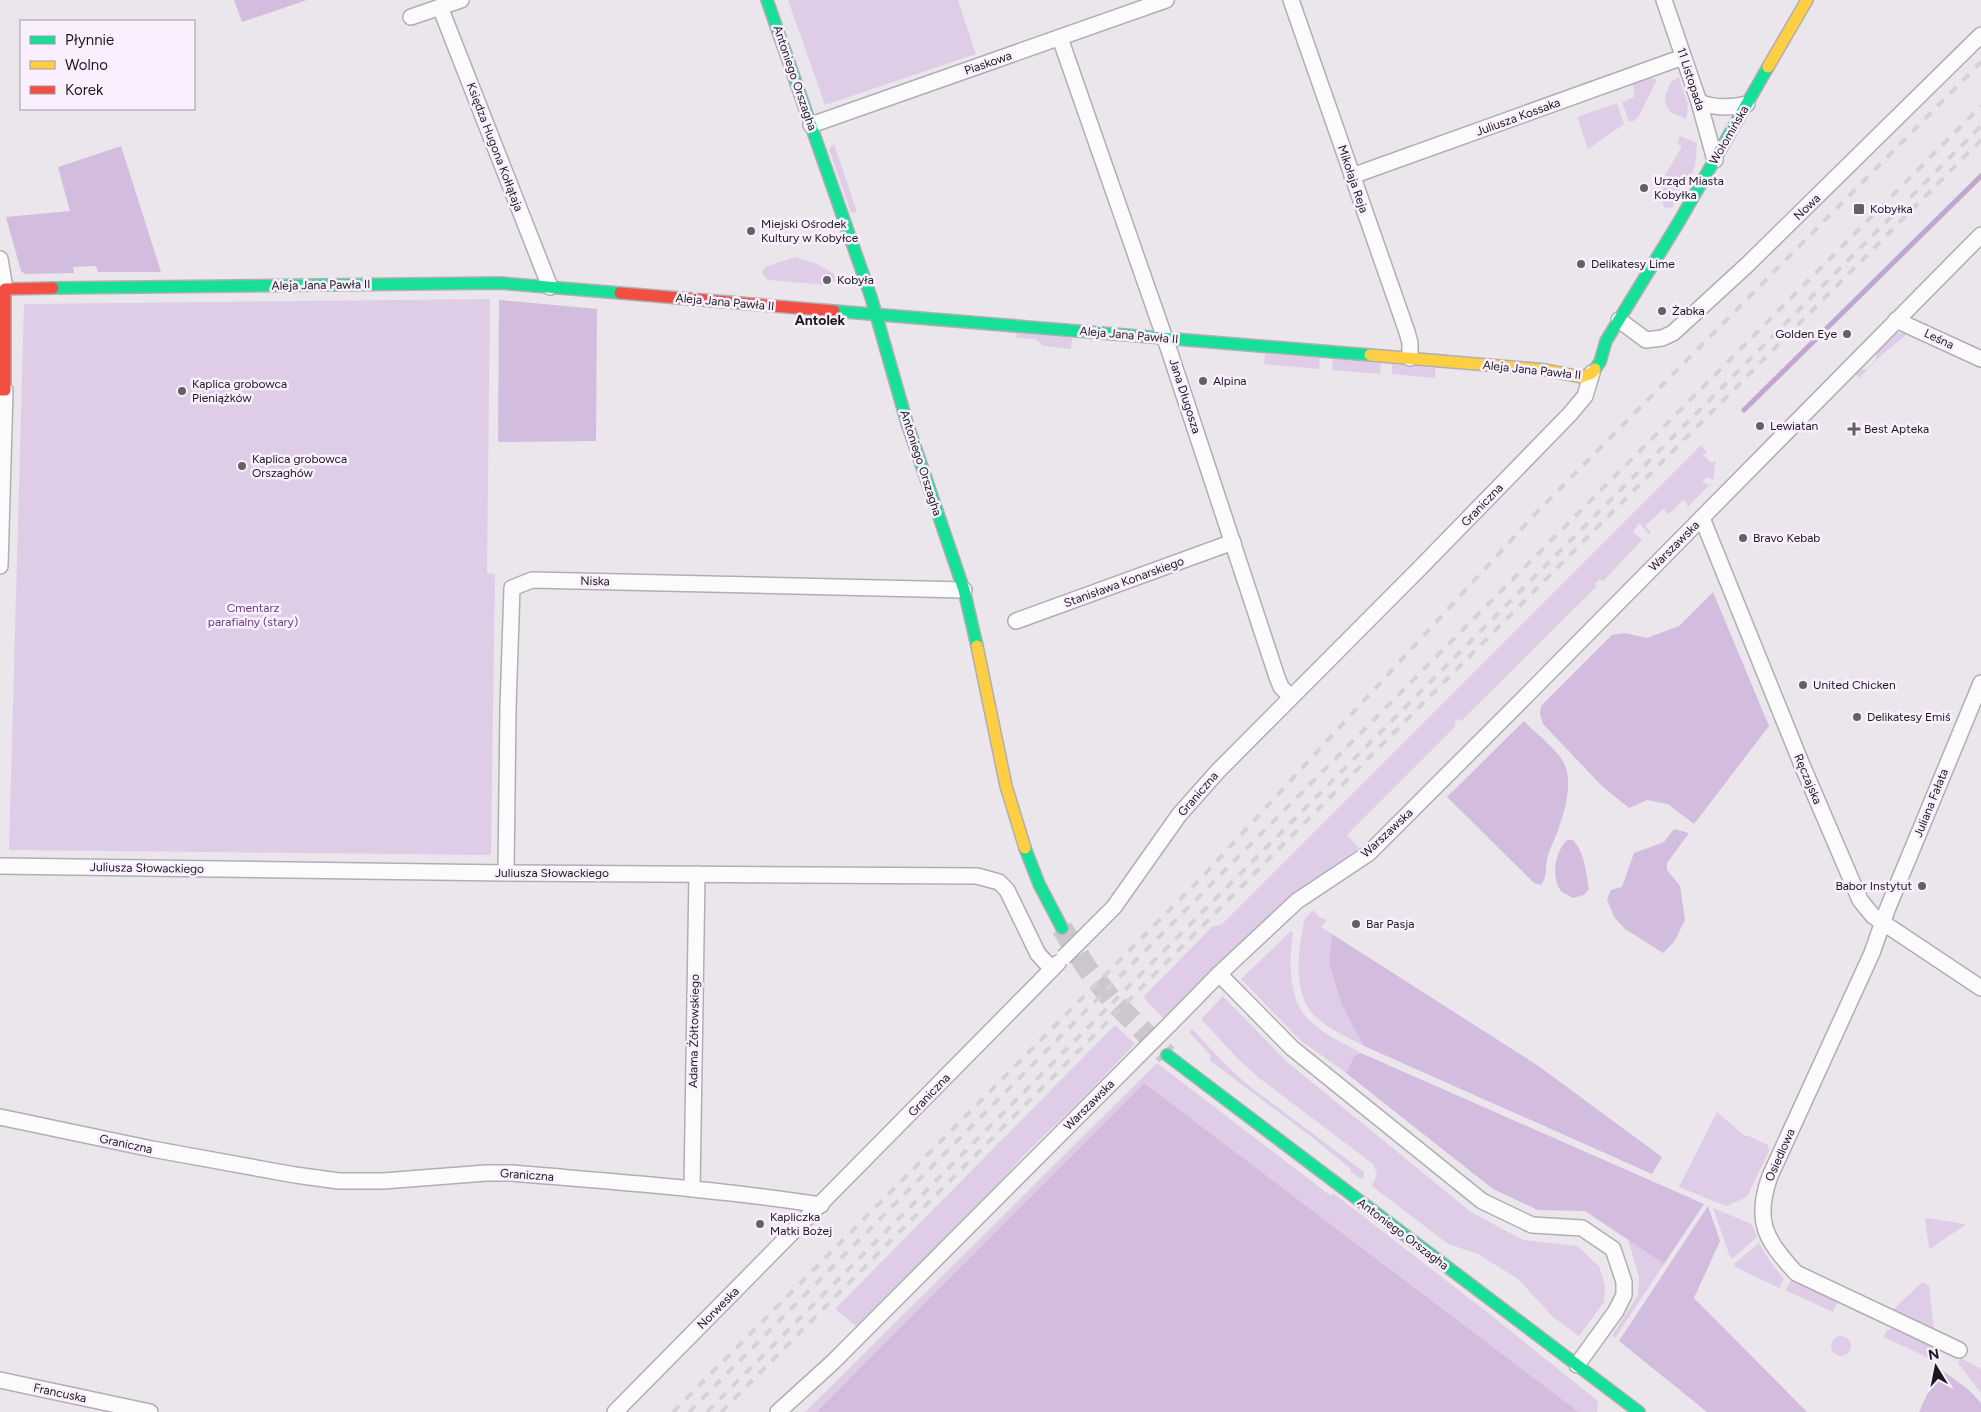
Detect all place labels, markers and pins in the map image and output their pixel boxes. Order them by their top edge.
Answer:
place label: Urząd Miasta Kobyłka [1654,174,1724,202]
marker: Urząd Miasta Kobyłka [1638,182,1650,194]
marker: Kobyłka [1852,202,1866,216]
place label: Kobyłka [1870,202,1913,216]
place label: Miejski Ośrodek Kultury w Kobyłce [761,217,859,245]
marker: Miejski Ośrodek Kultury w Kobyłce [745,225,757,237]
place label: Delikatesy Lime [1591,257,1675,271]
marker: Delikatesy Lime [1575,258,1587,270]
place label: Kobyła [837,273,874,287]
marker: Kobyła [821,274,833,286]
place label: Żabka [1672,304,1705,318]
marker: Żabka [1656,305,1668,317]
place label: Golden Eye [1775,327,1837,341]
marker: Golden Eye [1841,328,1853,340]
place label: Alpina [1213,374,1246,388]
marker: Alpina [1197,375,1209,387]
place label: Kaplica grobowca Pieniążków [192,377,287,405]
marker: Kaplica grobowca Pieniążków [176,385,188,397]
place label: Lewiatan [1770,419,1819,433]
marker: Lewiatan [1754,420,1766,432]
place label: Best Apteka [1864,422,1929,436]
marker: Best Apteka [1848,423,1860,435]
place label: Kaplica grobowca Orszaghów [252,452,347,480]
marker: Kaplica grobowca Orszaghów [236,460,248,472]
place label: Bravo Kebab [1753,531,1820,545]
marker: Bravo Kebab [1737,532,1749,544]
place label: United Chicken [1813,678,1896,692]
marker: United Chicken [1797,679,1809,691]
place label: Delikatesy Emiś [1867,710,1951,724]
marker: Delikatesy Emiś [1851,711,1863,723]
place label: Babor Instytut [1835,879,1912,893]
marker: Babor Instytut [1916,880,1928,892]
place label: Bar Pasja [1366,917,1414,931]
marker: Bar Pasja [1350,918,1362,930]
place label: Kapliczka Matki Bożej [770,1210,832,1238]
marker: Kapliczka Matki Bożej [754,1218,766,1230]

